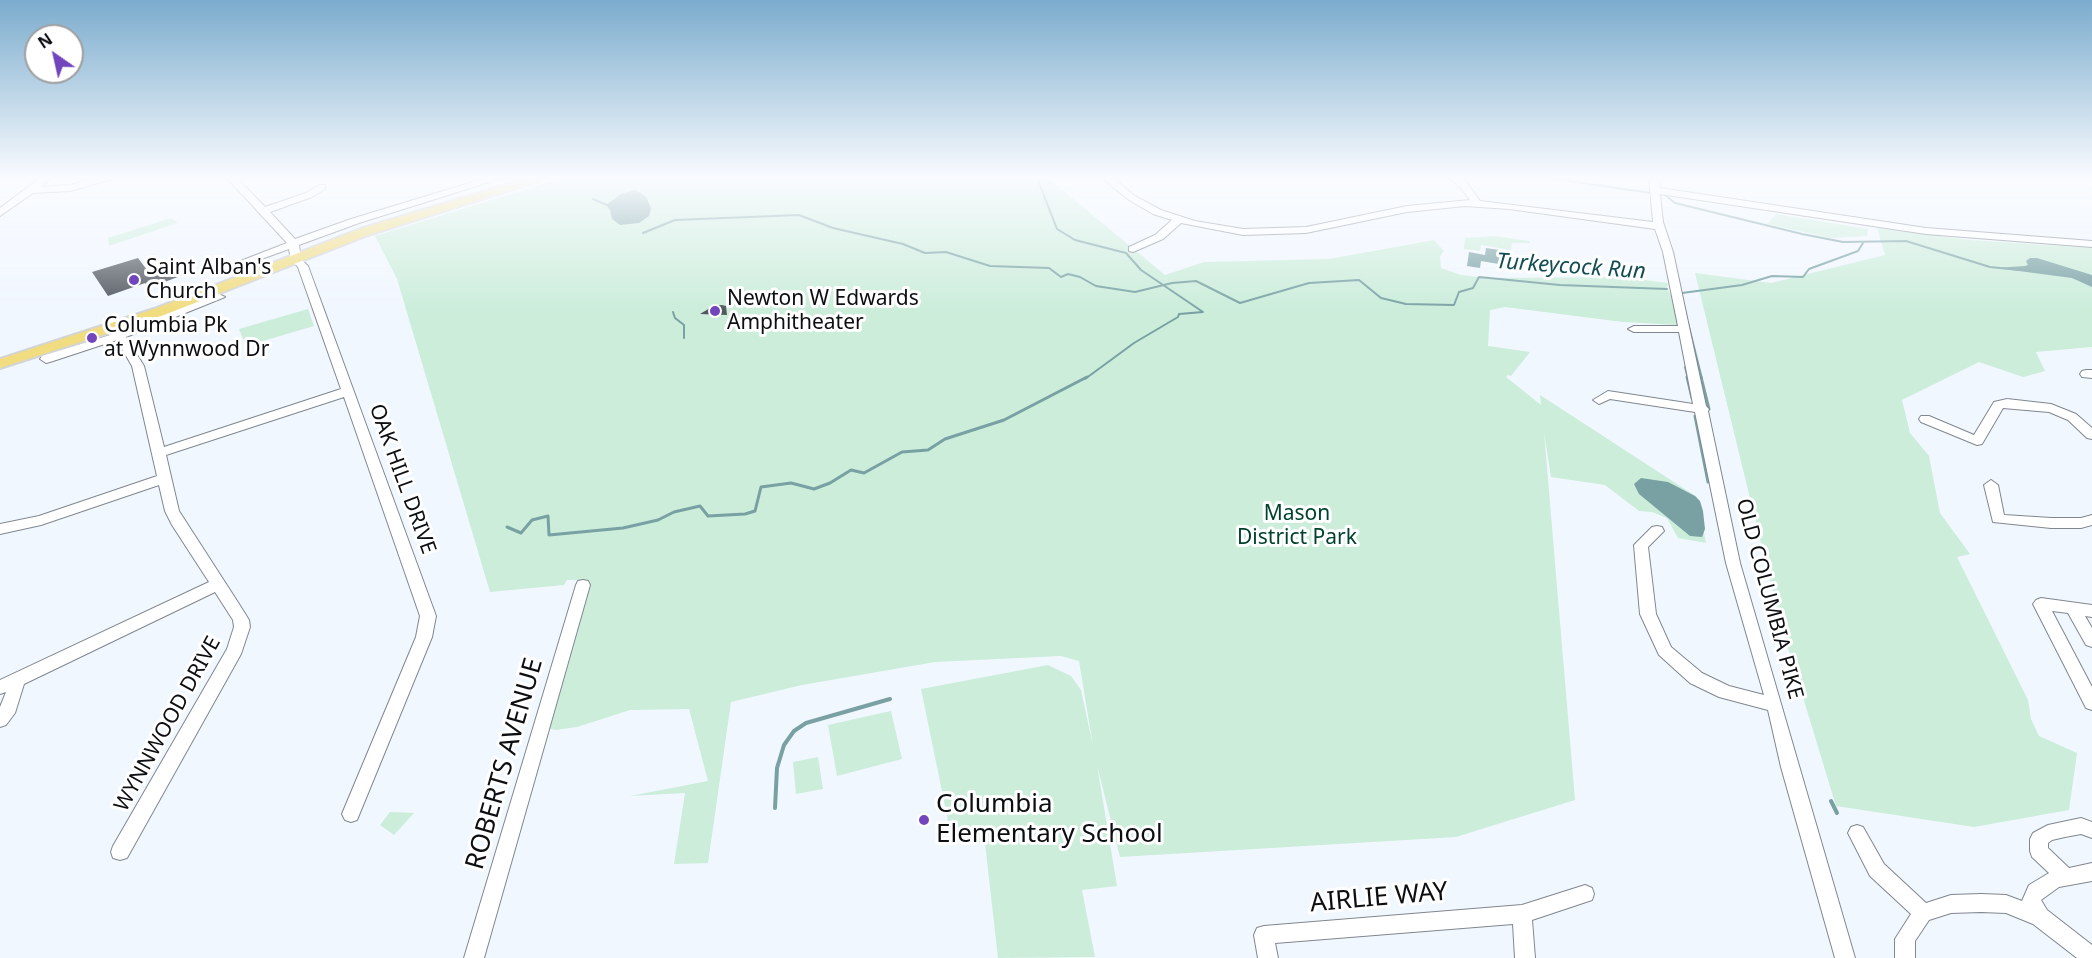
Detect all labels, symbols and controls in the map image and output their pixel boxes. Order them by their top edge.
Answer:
north arrow [24,24,84,84]
text: N [34,28,57,53]
water label: Turkeycock Run [1495,249,1647,285]
place label: Saint Alban's Church [146,255,271,305]
marker: Saint Alban's Church [127,273,141,287]
place label: Newton W Edwards Amphitheater [727,286,919,336]
marker: Newton W Edwards Amphitheater [708,304,722,318]
place label: Columbia Pk at Wynnwood Dr [104,313,269,363]
marker: Columbia Pk at Wynnwood Dr [85,331,99,345]
street label: OAK HILL DRIVE [363,401,441,557]
street label: OLD COLUMBIA PIKE [1730,496,1808,702]
park label: Mason District Park [1237,501,1357,551]
street label: WYNNWOOD DRIVE [109,632,227,816]
street label: ROBERTS AVENUE [460,655,550,873]
place label: Columbia Elementary School [936,789,1163,850]
marker: Columbia Elementary School [917,813,931,827]
street label: AIRLIE WAY [1309,876,1449,920]

